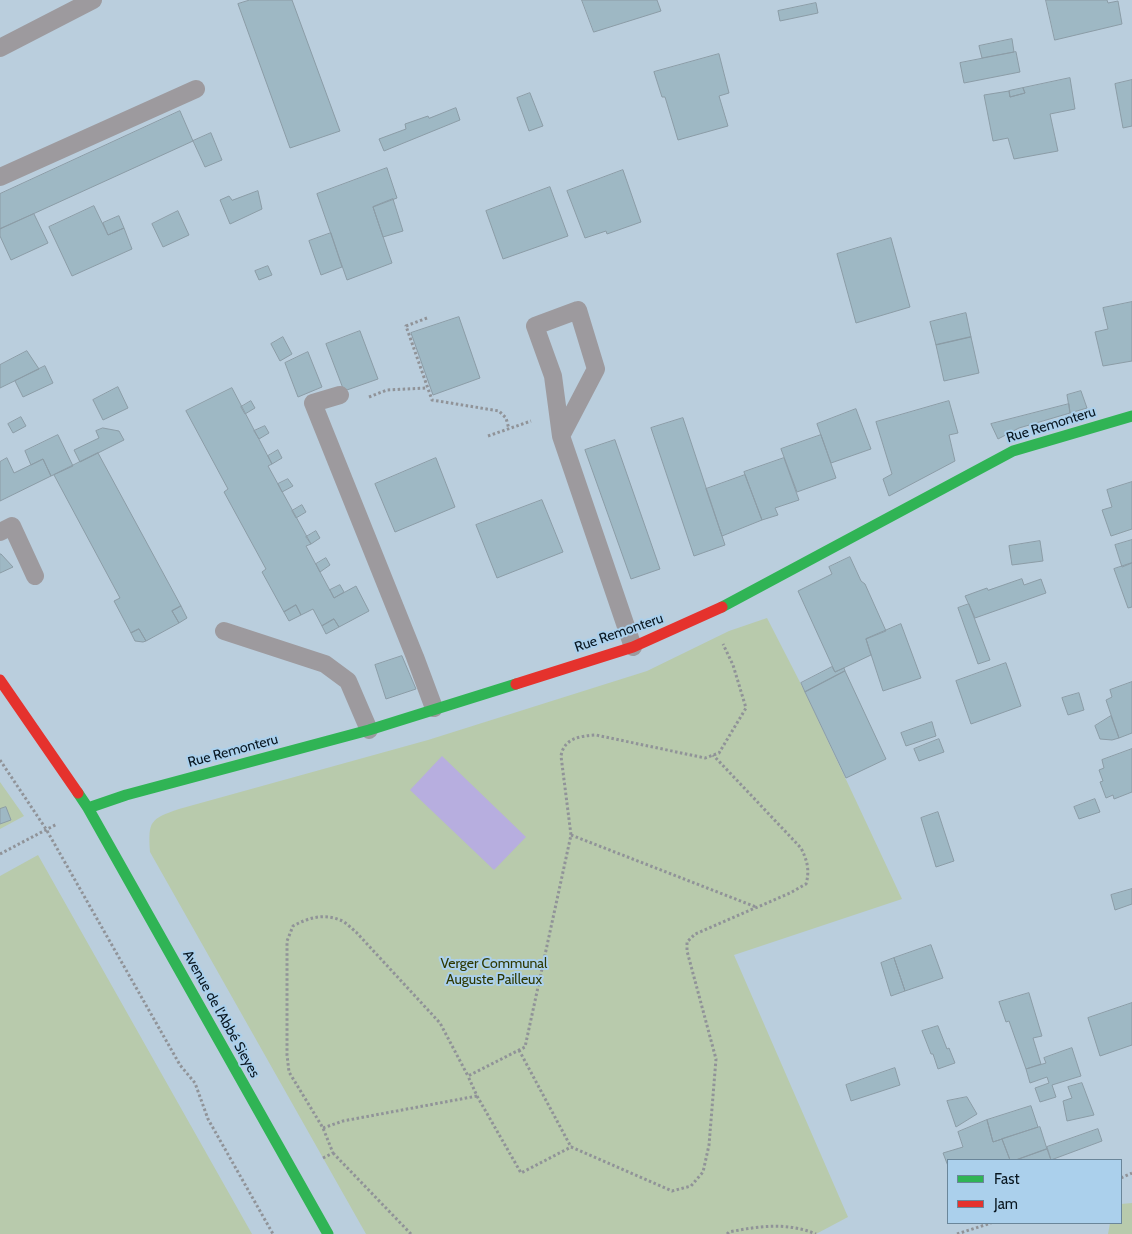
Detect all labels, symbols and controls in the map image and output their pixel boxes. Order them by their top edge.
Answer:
street label: Rue Remonteru [1004,403,1098,447]
street label: Rue Remonteru [573,610,665,656]
street label: Rue Remonteru [186,731,280,771]
street label: Avenue de l'Abbé Sieyes [179,947,263,1081]
park label: Verger Communal Auguste Pailleux [441,956,547,989]
legend [947,1159,1122,1224]
text: Fast [994,1170,1019,1188]
text: Jam [994,1195,1018,1213]

